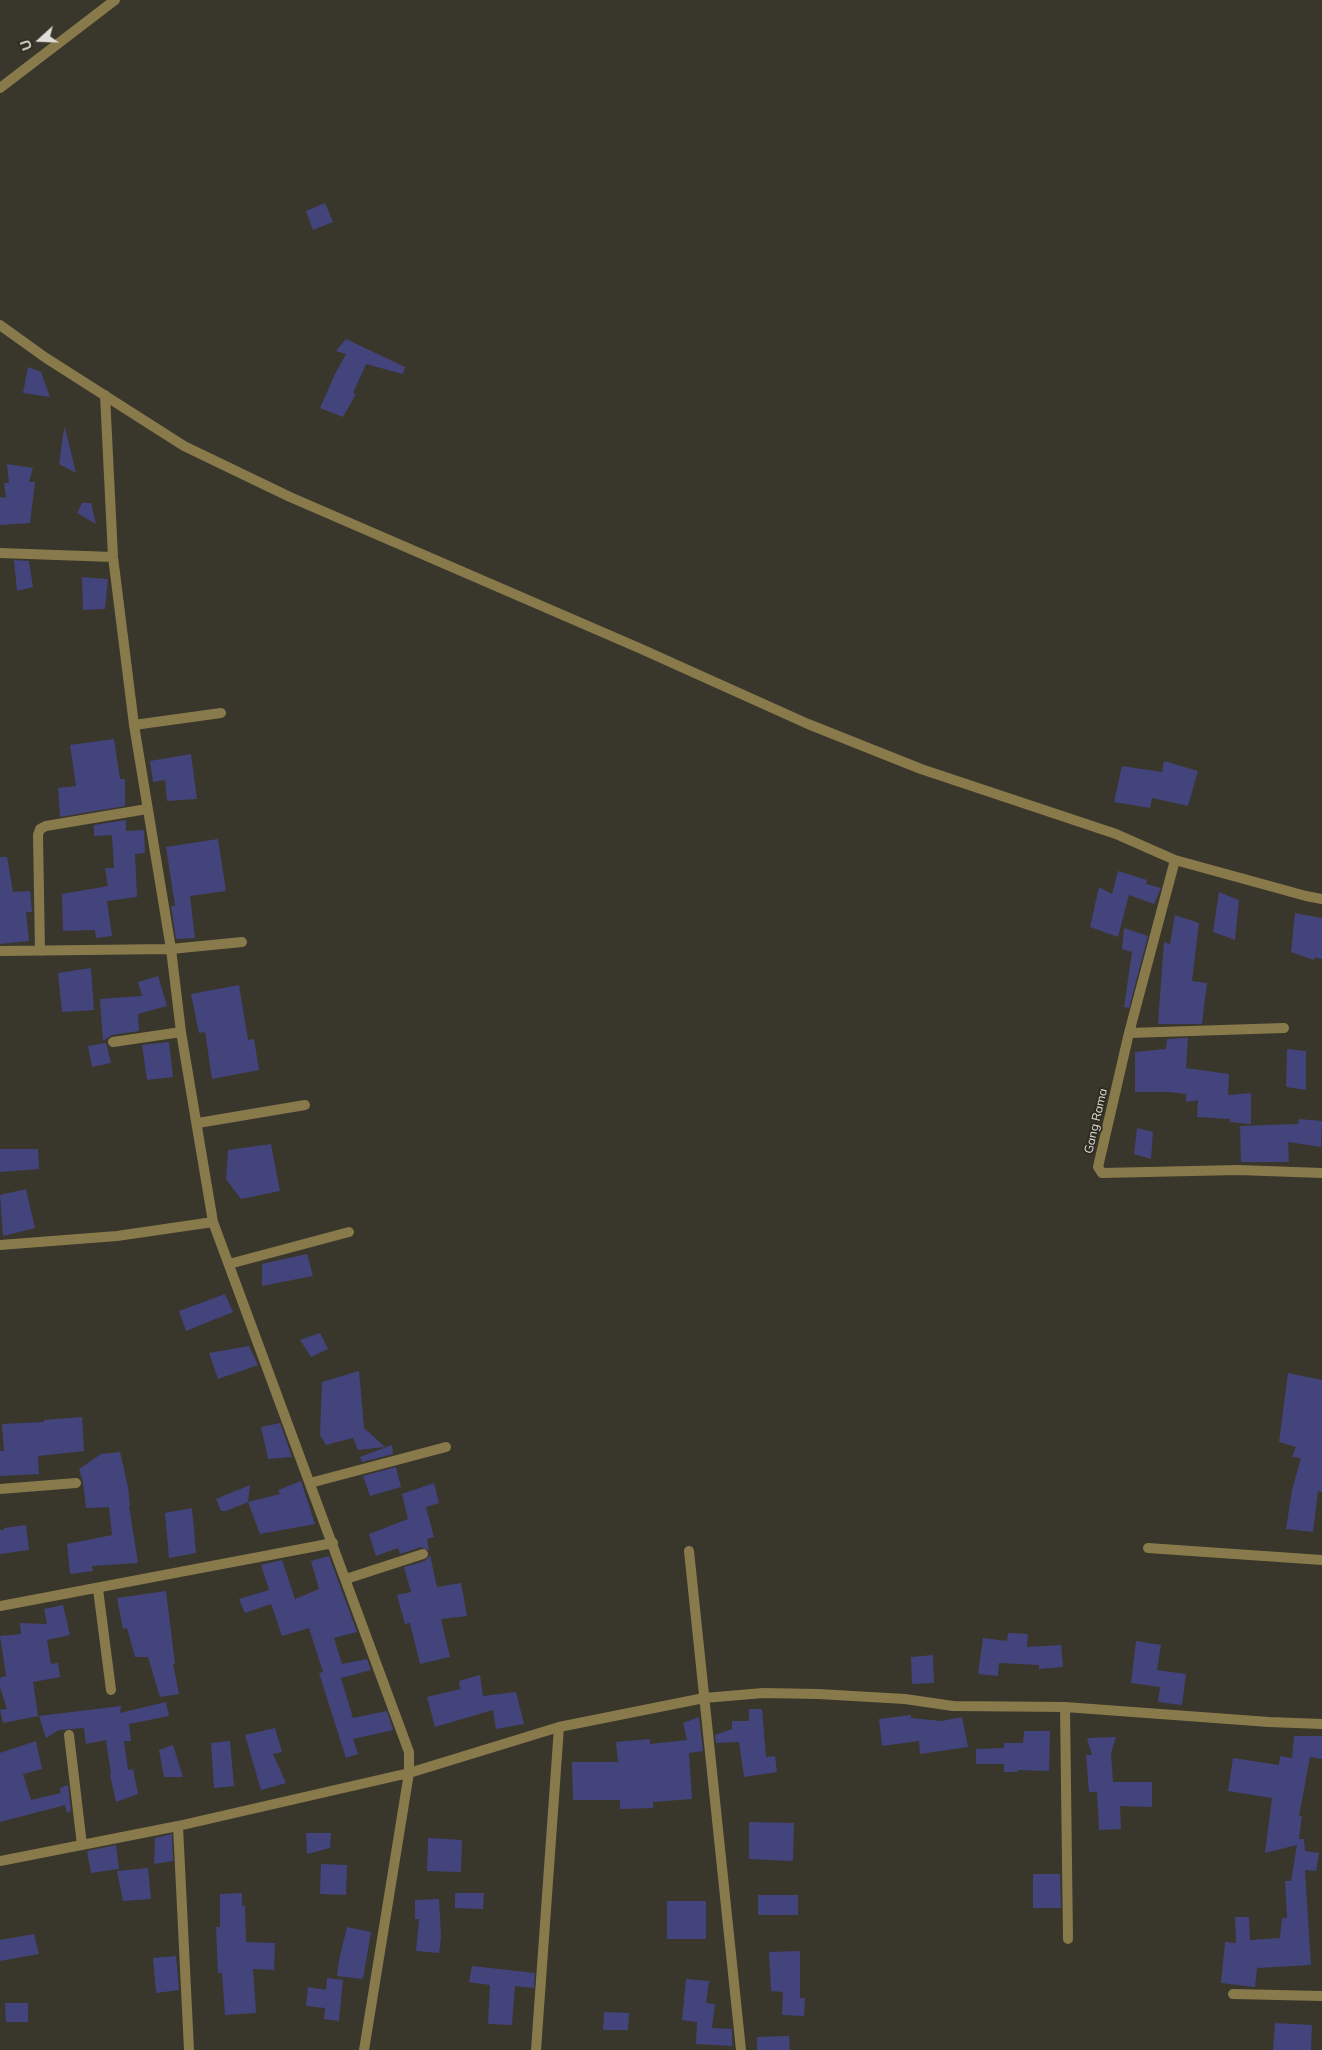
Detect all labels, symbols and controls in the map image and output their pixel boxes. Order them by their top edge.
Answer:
north arrow [15,15,65,65]
text: U [16,37,36,53]
street label: Gang Rama [1081,1087,1111,1155]

